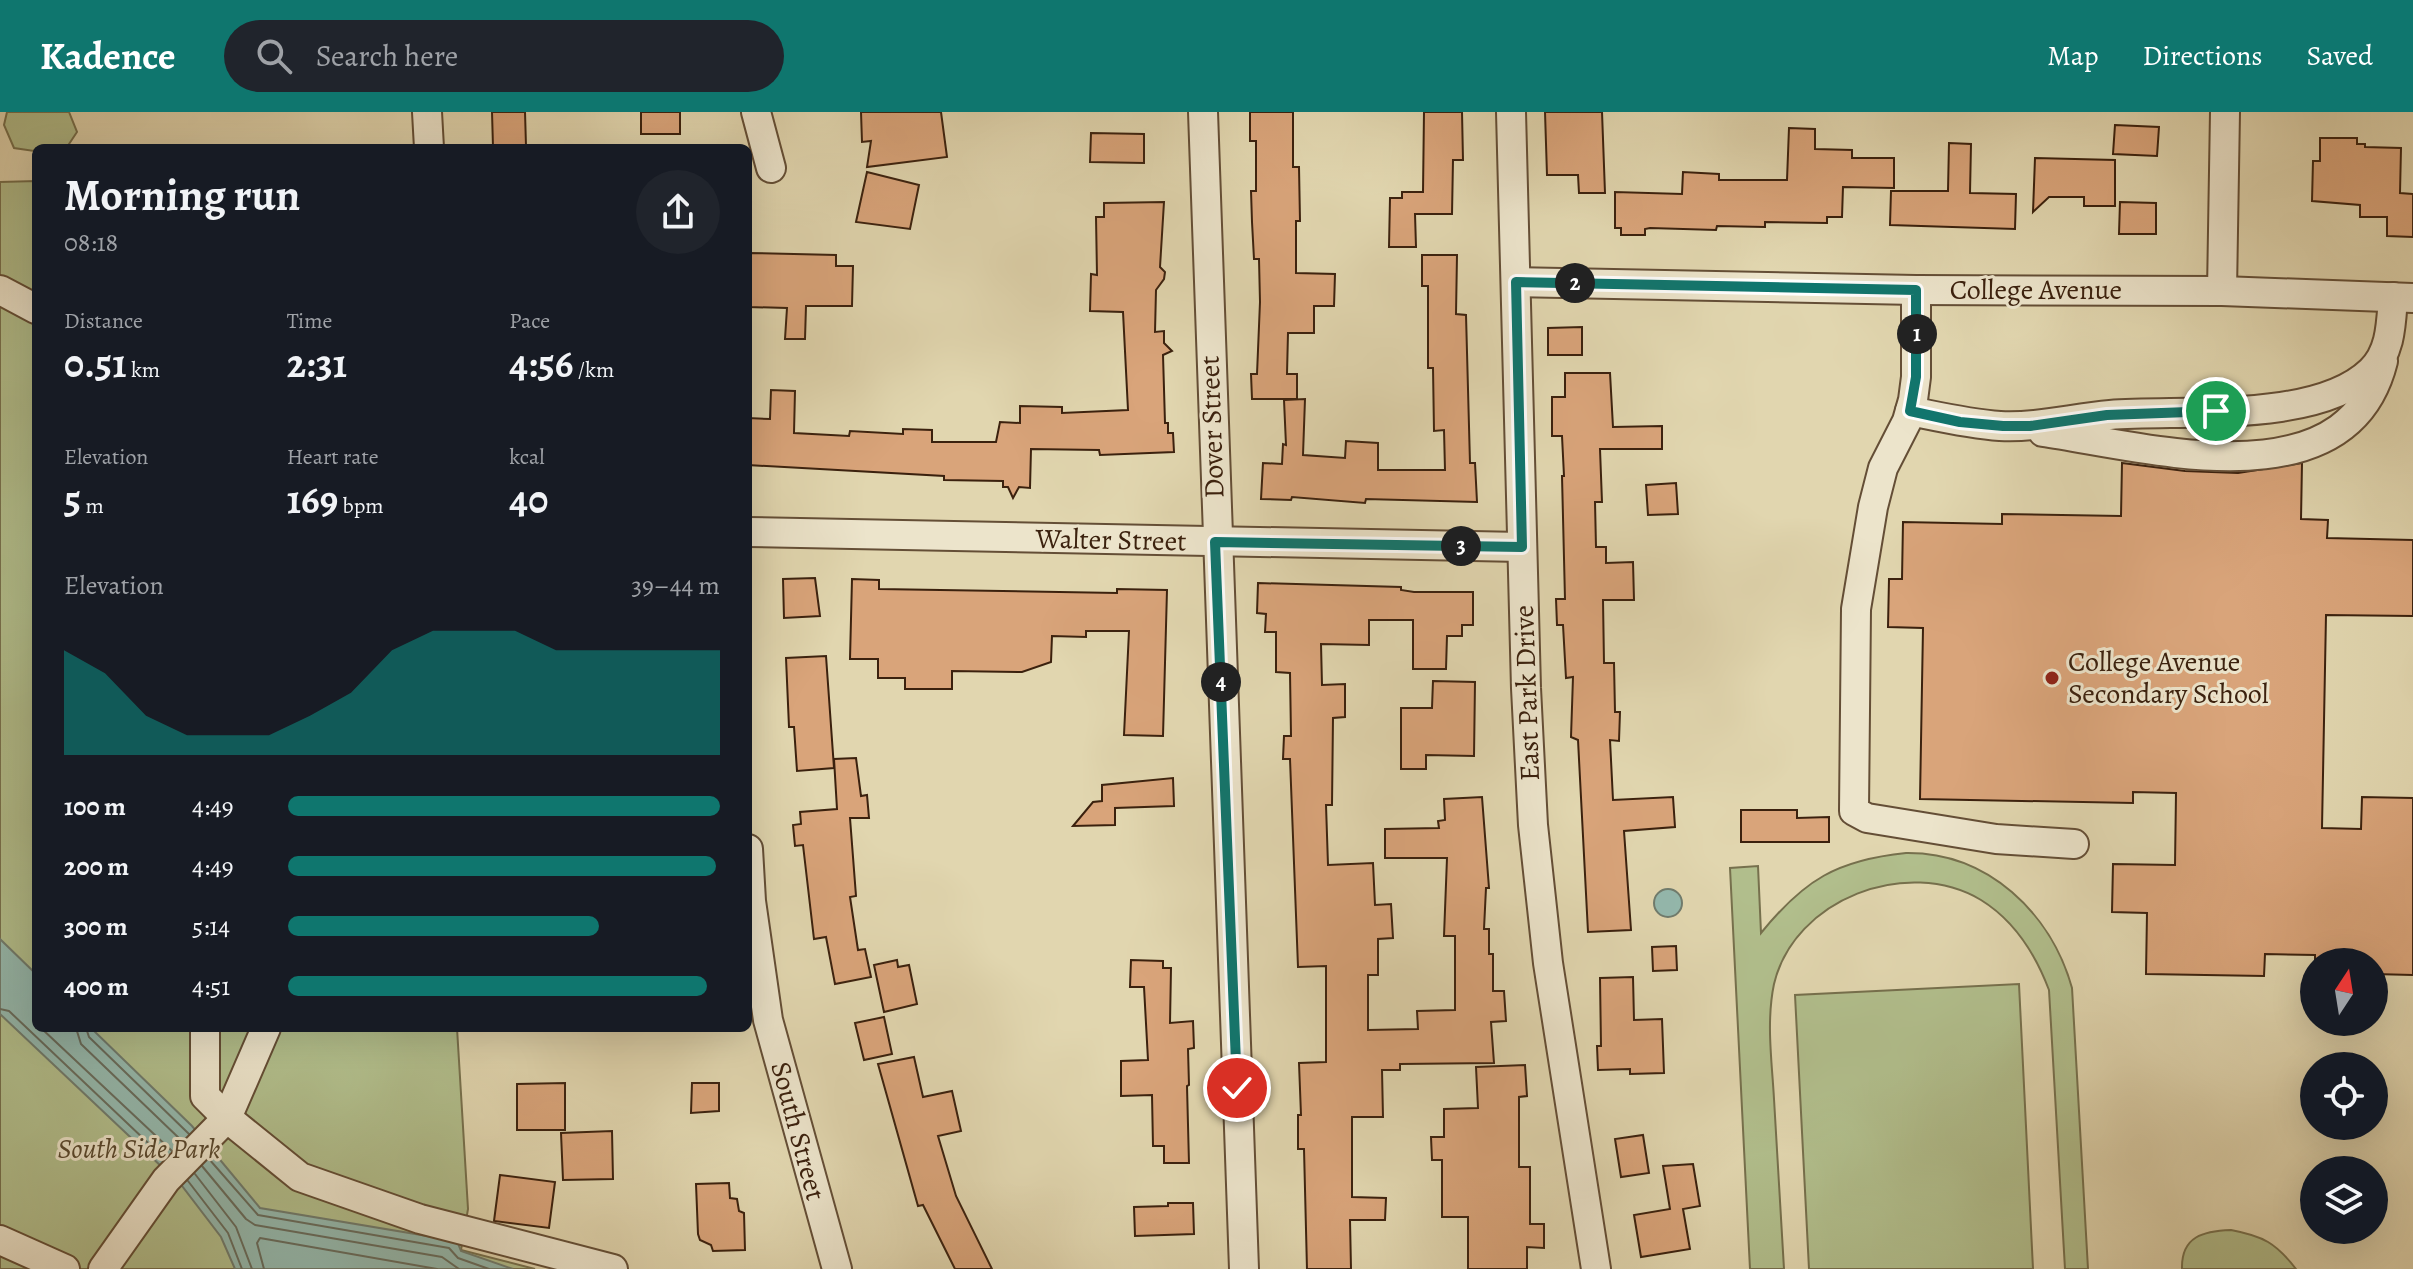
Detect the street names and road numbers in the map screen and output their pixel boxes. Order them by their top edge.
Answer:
street label: College Avenue [1950,271,2122,309]
street label: Dover Street [1191,355,1233,499]
street label: Walter Street [1034,520,1187,560]
street label: East Park Drive [1505,604,1549,782]
street label: South Street [761,1058,835,1204]

